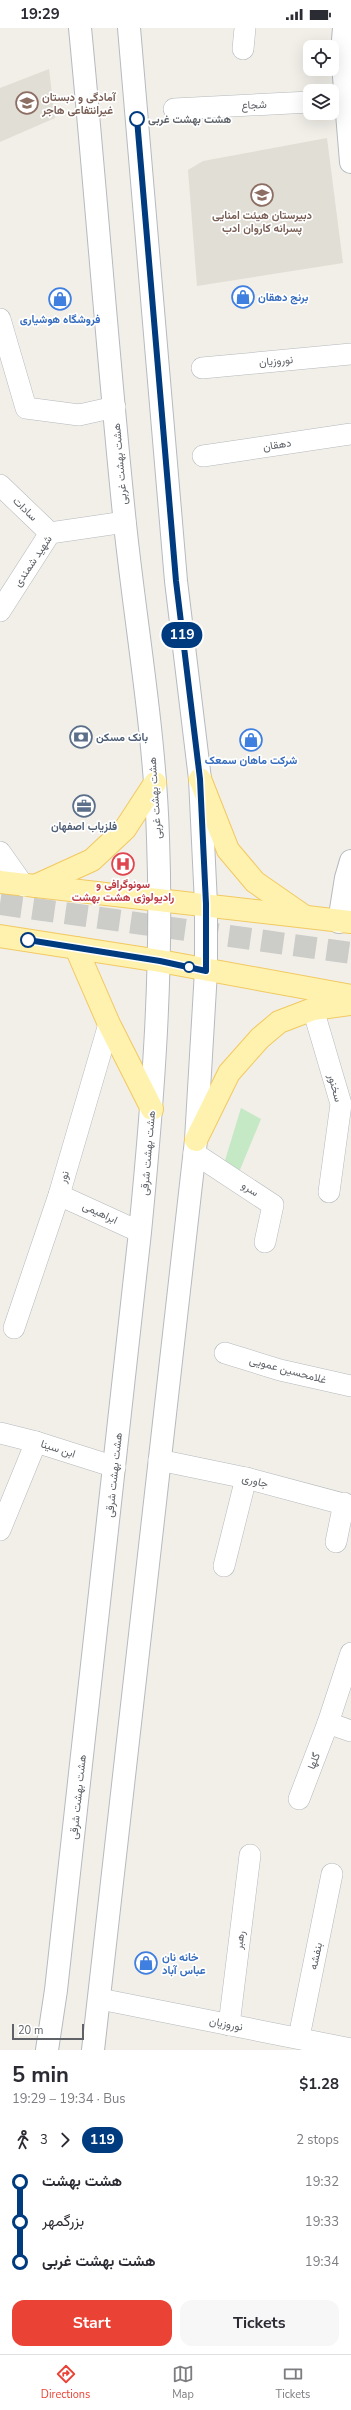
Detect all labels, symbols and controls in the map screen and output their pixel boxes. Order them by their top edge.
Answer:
text: 19:29 [20,4,60,24]
map controls [303,40,339,120]
button: locate [303,40,339,76]
button: layers [303,84,339,120]
school or university icon: آمادگی و دبستان غیرانتفاعی هاجر [14,90,40,116]
place label: آمادگی و دبستان غیرانتفاعی هاجر [41,90,117,118]
street label: شجاع [241,97,267,113]
marker: هشت بهشت غربی [129,111,145,127]
place label: هشت بهشت غربی [148,112,232,127]
school or university icon: دبیرستان هیئت امنایی پسرانه کاروان ادب [249,182,275,208]
place label: دبیرستان هیئت امنایی پسرانه کاروان ادب [212,208,313,236]
shop icon: برنج دهقان [230,284,256,310]
shop icon: فروشگاه هوشیاری [47,286,73,312]
place label: برنج دهقان [258,290,308,305]
place label: فروشگاه هوشیاری [20,312,100,327]
street label: نوروزیان [258,352,294,370]
street label: هشت بهشت غربی [109,422,131,506]
street label: دهقان [262,435,292,455]
street label: سادات [9,494,41,525]
street label: شهید شمندی [10,532,56,590]
line badge: 119 [159,622,205,648]
text: 119 [169,625,195,644]
bank icon: بانک مسکن [68,724,94,750]
shop icon: شرکت ماهان سمعک [238,727,264,753]
place label: بانک مسکن [96,730,148,745]
place label: شرکت ماهان سمعک [205,753,298,768]
street label: هشت بهشت غربی [145,756,165,840]
office icon: فلزیاب اصفهان [71,793,97,819]
place label: فلزیاب اصفهان [51,819,117,834]
hospital icon: سونوگرافی و رادیولوژی هشت بهشت [110,851,136,877]
place label: سونوگرافی و رادیولوژی هشت بهشت [72,877,174,905]
unlabelled marker [20,932,36,948]
unlabelled marker [183,961,195,973]
street label: سخنور [324,1071,346,1104]
street label: هشت بهشت شرقی [137,1109,159,1196]
street label: نور [55,1169,73,1186]
street label: سرو [239,1178,262,1200]
street label: ابراهیمی [80,1198,120,1228]
street label: غلامحسین عمویی [248,1353,328,1388]
street label: هشت بهشت شرقی [102,1431,126,1518]
street label: ابن سینا [39,1436,77,1462]
street label: جاوری [240,1470,270,1492]
street label: گلها [304,1750,324,1772]
street label: هشت بهشت شرقی [66,1753,90,1840]
street label: رهبر [231,1930,249,1951]
street label: بنفشه [306,1941,326,1971]
shop icon: خانه نان عباس آباد [133,1950,159,1976]
place label: خانه نان عباس آباد [162,1950,206,1978]
street label: نوروزیان [208,2013,244,2035]
scale bar [12,2022,84,2041]
text: 20 m [18,2023,43,2038]
text: 5 min [12,2060,69,2090]
text: $1.28 [299,2074,339,2094]
text: 19:29 – 19:34 · Bus [12,2090,126,2108]
icon: walk [12,2129,34,2151]
icon: forward [54,2129,76,2151]
text: 119 [90,2130,115,2149]
text: 3 [40,2131,48,2149]
text: 2 stops [296,2131,339,2149]
text: هشت بهشت [42,2171,122,2191]
text: 19:32 [305,2173,339,2191]
text: بزرگمهر [42,2211,84,2231]
text: 19:33 [305,2213,339,2231]
text: هشت بهشت غربی [42,2251,156,2271]
text: 19:34 [305,2253,339,2271]
button: Start [12,2300,172,2346]
button: Tickets [180,2300,339,2346]
tab: Directions [41,2363,90,2402]
tab: Map [172,2363,194,2402]
tab: Tickets [276,2363,310,2402]

